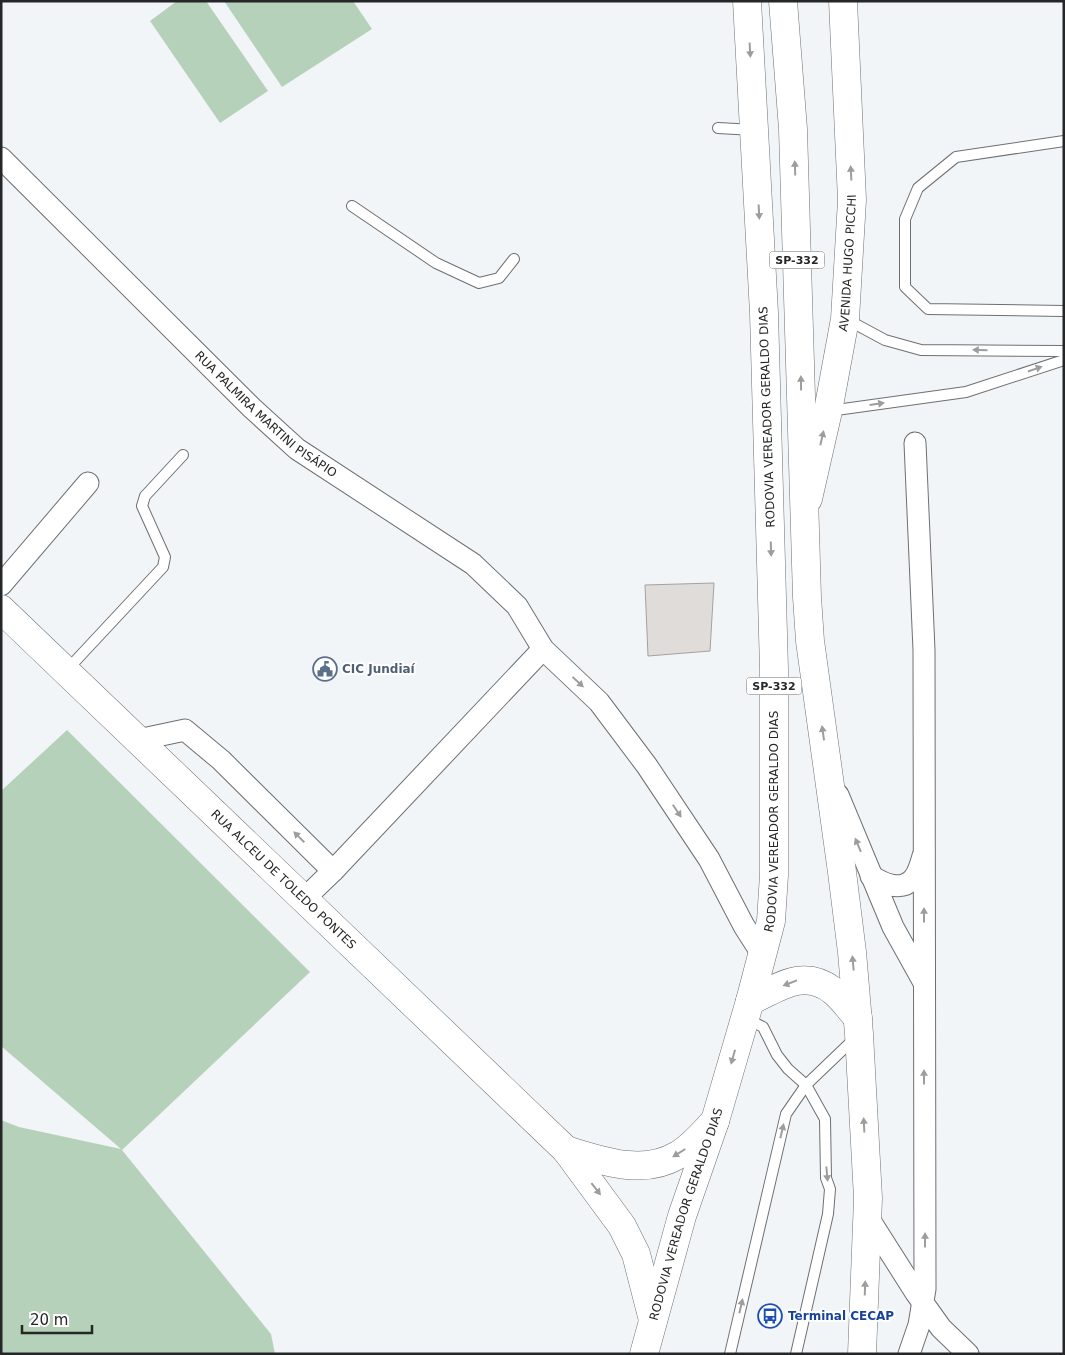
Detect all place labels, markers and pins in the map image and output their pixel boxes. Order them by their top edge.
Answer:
public building icon: CIC Jundiaí [312,656,338,682]
place label: CIC Jundiaí [342,662,416,676]
bus stop icon: Terminal CECAP [757,1303,783,1329]
place label: Terminal CECAP [788,1309,894,1323]

